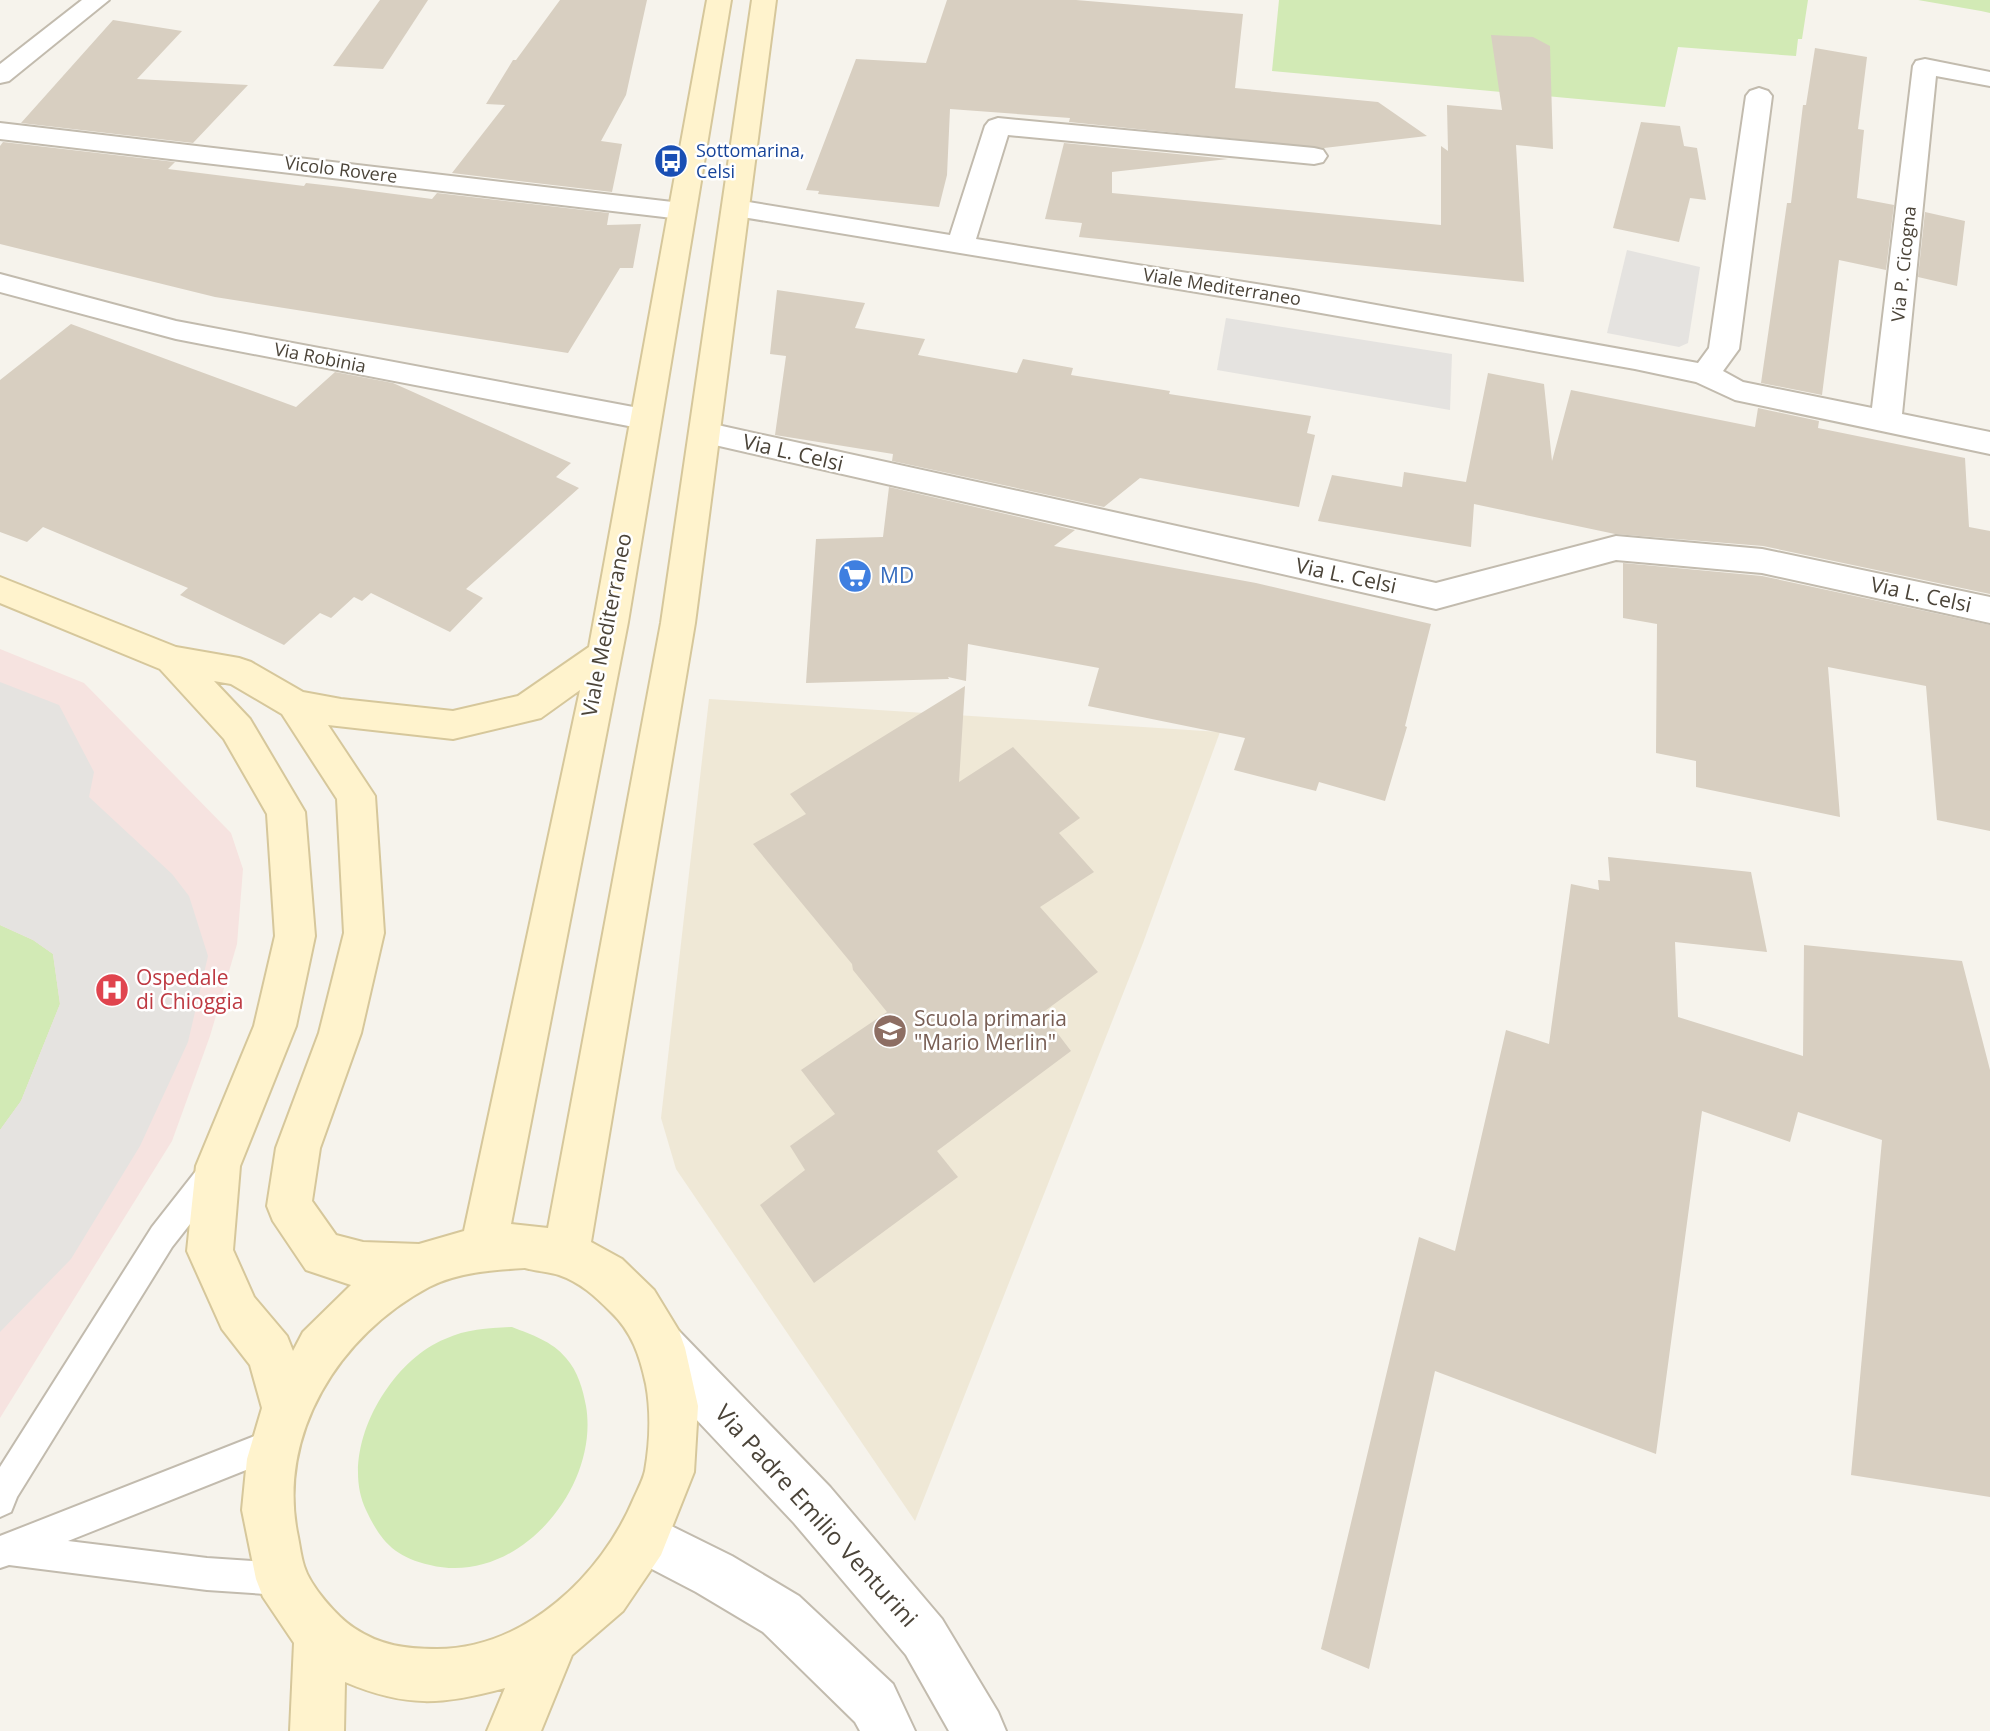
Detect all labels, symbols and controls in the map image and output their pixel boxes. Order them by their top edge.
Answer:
place label: Sottomarina, Celsi [696,138,805,183]
bus stop icon: Sottomarina, Celsi [652,142,690,180]
street label: Vicolo Rovere [283,150,399,188]
street label: Via P. Cicogna [1885,205,1921,323]
street label: Viale Mediterraneo [1141,262,1303,310]
street label: Via Robinia [272,336,368,378]
street label: Via L. Celsi [740,427,846,477]
street label: Viale Mediterraneo [575,531,638,719]
street label: Via L. Celsi [1293,551,1399,599]
supermarket icon: MD [836,557,874,595]
place label: MD [880,561,914,589]
street label: Via L. Celsi [1868,570,1974,618]
place label: Ospedale di Chioggia [136,963,243,1015]
hospital icon: Ospedale di Chioggia [93,971,131,1009]
place label: Scuola primaria "Mario Merlin" [914,1004,1067,1056]
school or university icon: Scuola primaria "Mario Merlin" [871,1012,909,1050]
street label: Via Padre Emilio Venturini [708,1397,926,1633]

